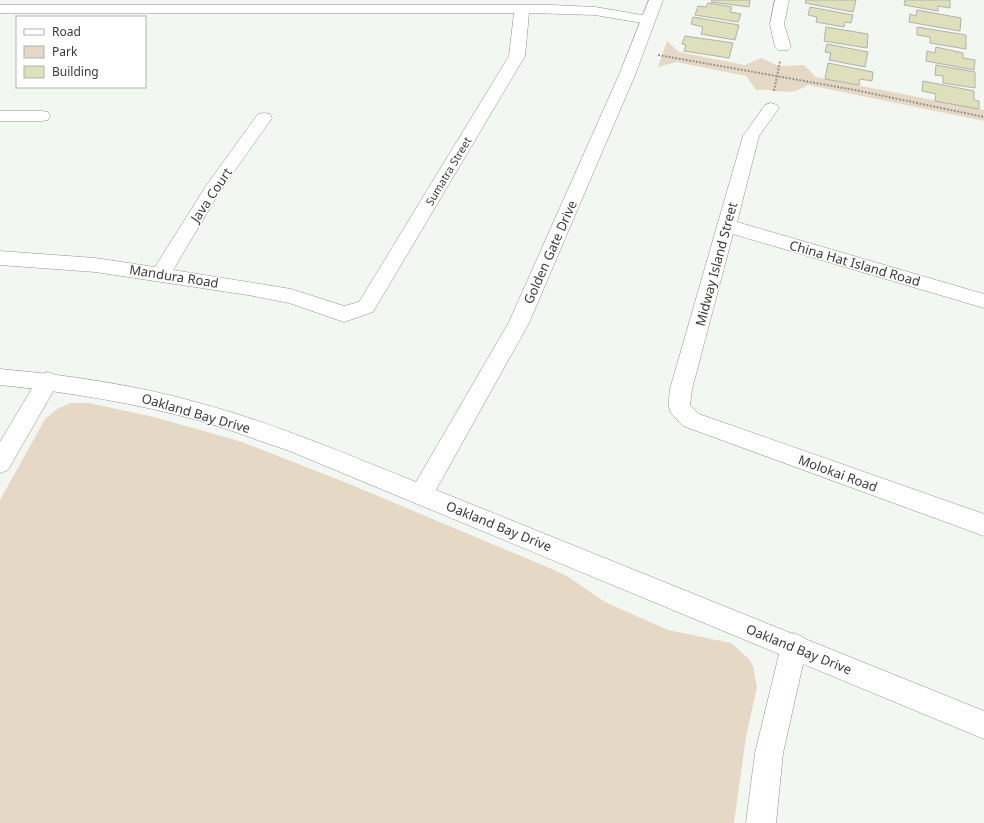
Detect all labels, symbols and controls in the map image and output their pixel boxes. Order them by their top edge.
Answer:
legend [16,16,146,88]
text: Road [52,23,81,40]
text: Park [52,43,78,60]
text: Building [52,63,99,80]
street label: Sumatra Street [422,134,474,208]
street label: Java Court [185,164,236,228]
street label: Golden Gate Drive [519,197,581,307]
street label: Midway Island Street [691,200,741,328]
street label: China Hat Island Road [788,236,922,290]
street label: Mandura Road [128,260,220,292]
street label: Oakland Bay Drive [140,389,252,437]
street label: Molokai Road [796,450,880,496]
street label: Oakland Bay Drive [444,497,554,555]
street label: Oakland Bay Drive [744,620,854,678]

